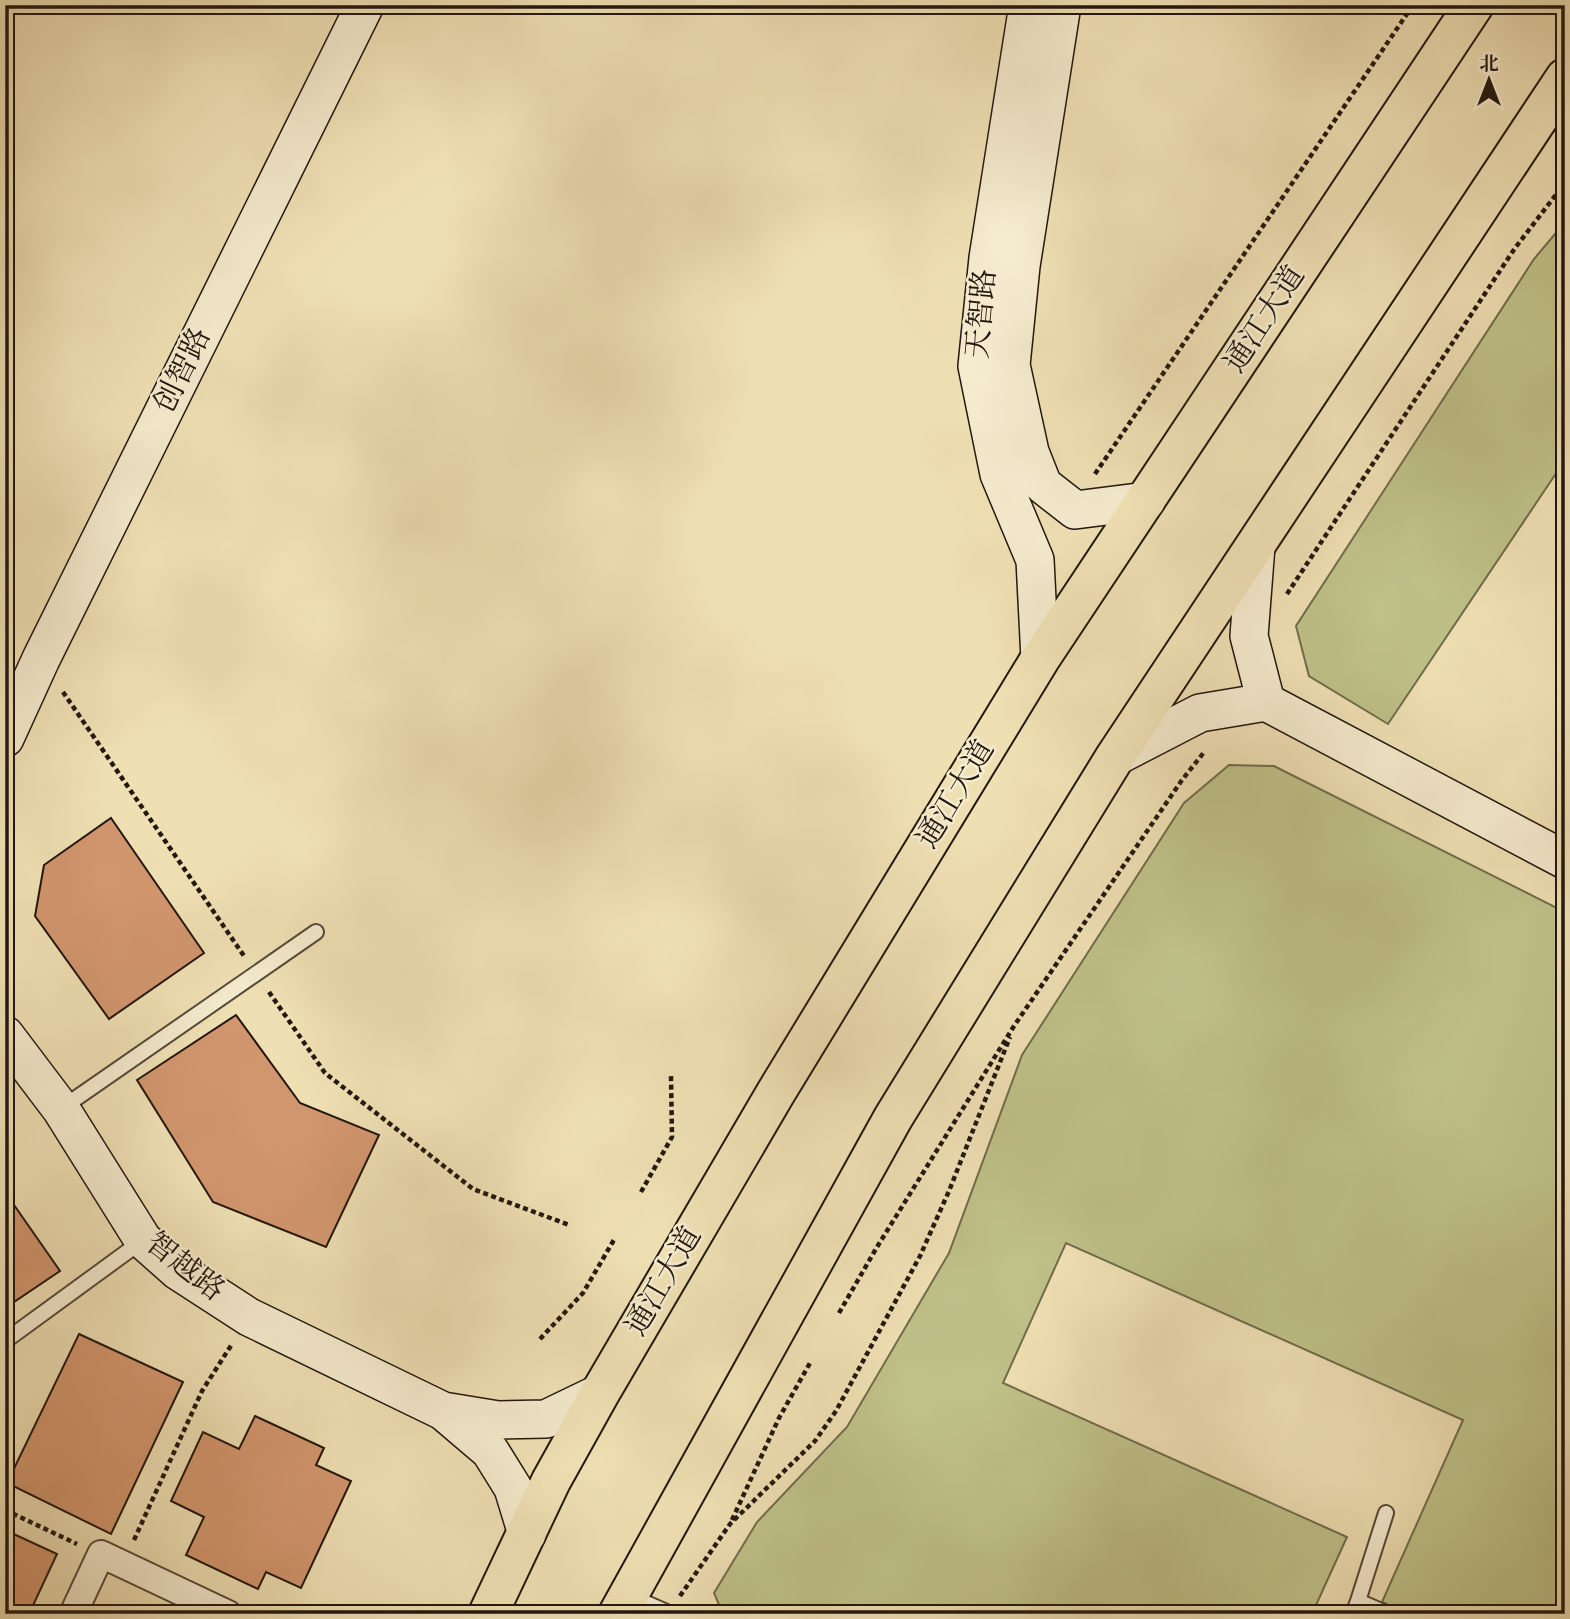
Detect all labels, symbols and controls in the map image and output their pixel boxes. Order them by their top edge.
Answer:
north arrow [1454,46,1524,116]
text: 北 [1479,52,1499,79]
street label: 通江大道 [1215,258,1317,382]
street label: 天智路 [958,267,1008,361]
street label: 创智路 [145,321,223,421]
street label: 通江大道 [908,732,1006,858]
street label: 通江大道 [616,1219,714,1345]
street label: 智越路 [135,1223,233,1313]

